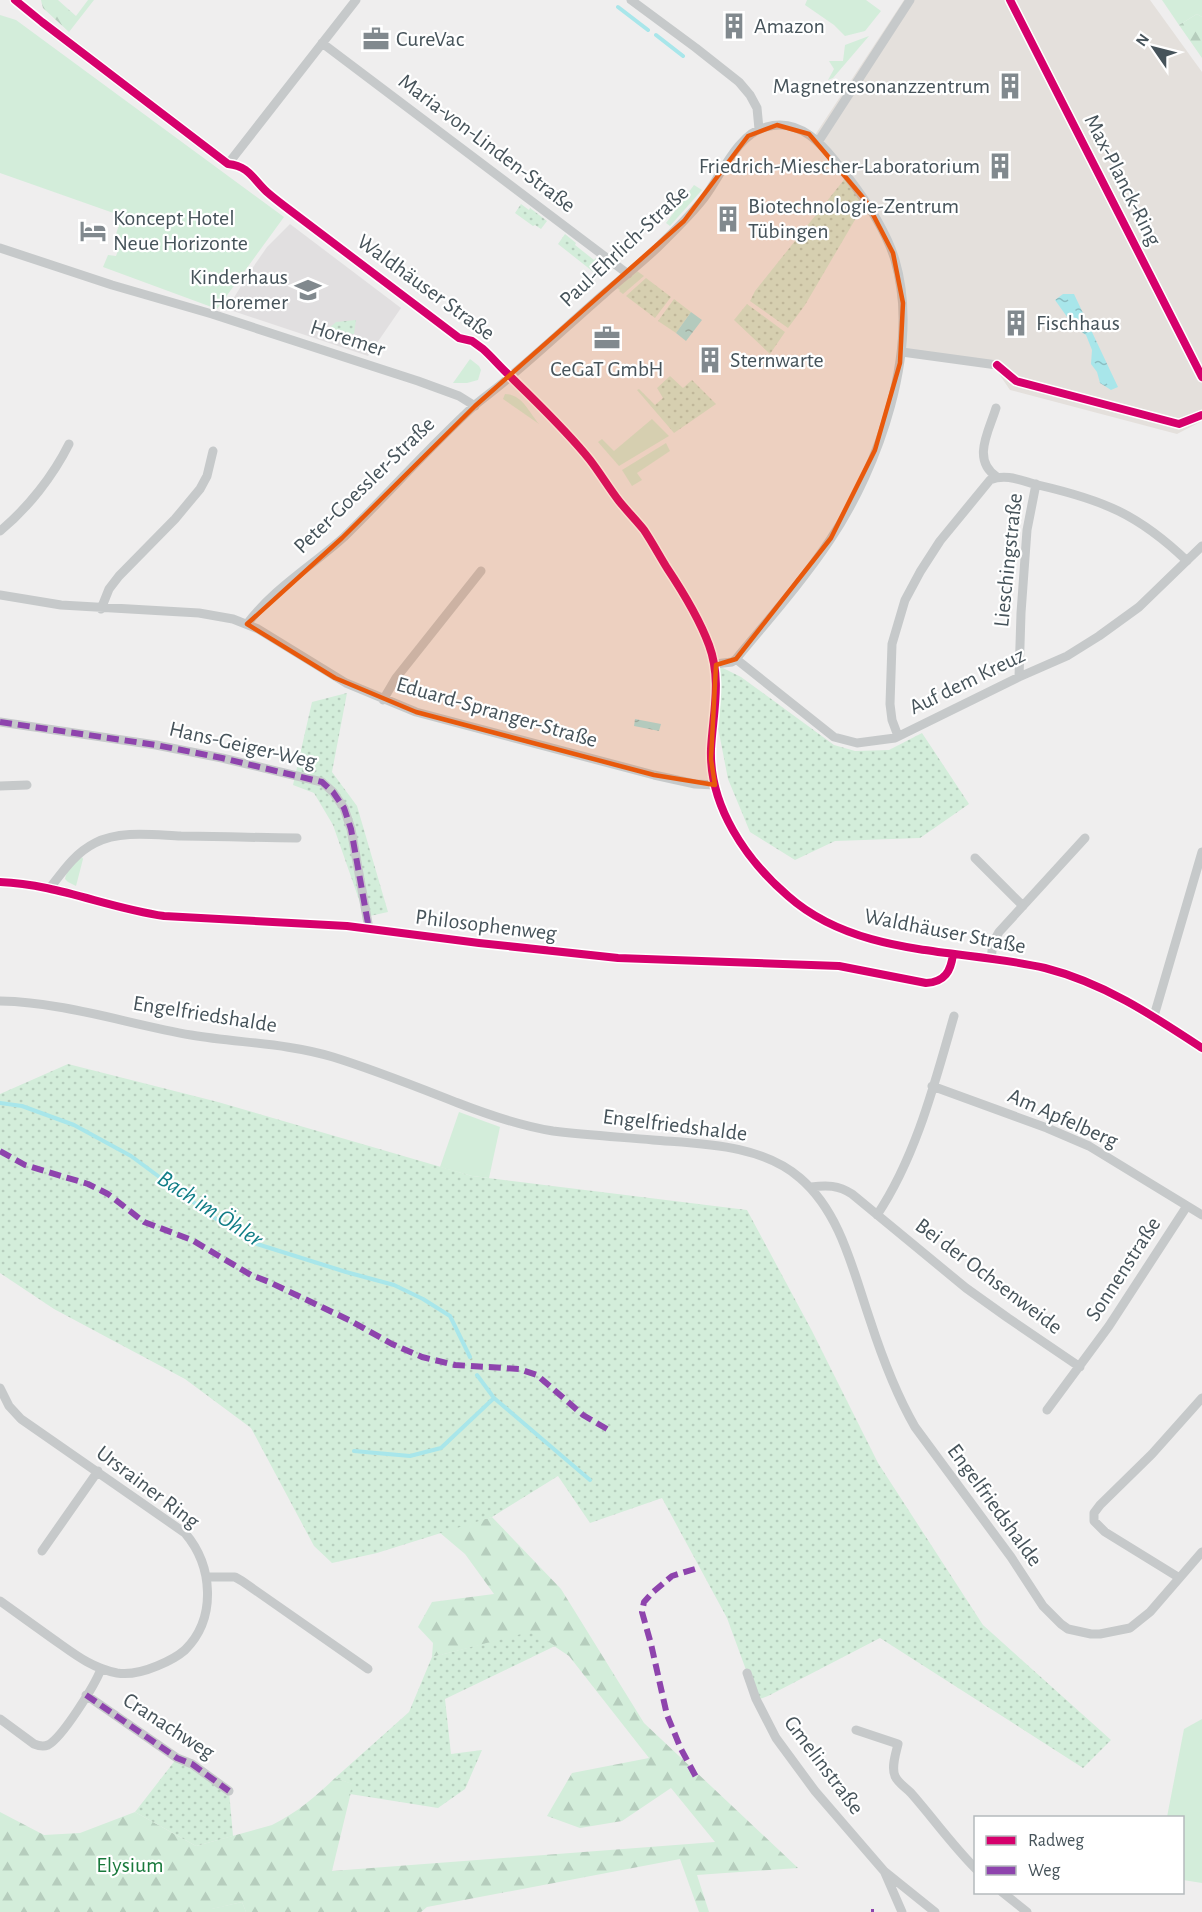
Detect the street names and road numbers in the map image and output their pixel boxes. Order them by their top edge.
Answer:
street label: Maria-von-Linden-Straße [395,70,579,216]
street label: Max-Planck-Ring [1081,111,1166,249]
street label: Paul-Ehrlich-Straße [555,181,693,311]
street label: Waldhäuser Straße [353,230,499,344]
street label: Horemer [308,316,388,360]
street label: Peter-Goessler-Straße [289,412,439,558]
street label: Lieschingstraße [990,492,1026,628]
street label: Auf dem Kreuz [906,644,1028,718]
street label: Eduard-Spranger-Straße [394,673,600,751]
street label: Hans-Geiger-Weg [167,717,319,773]
street label: Philosophenweg [414,905,558,945]
street label: Waldhäuser Straße [862,905,1028,957]
street label: Engelfriedshalde [131,992,279,1036]
street label: Am Apfelberg [1005,1084,1122,1152]
street label: Engelfriedshalde [602,1105,748,1145]
street label: Sonnenstraße [1081,1213,1165,1325]
street label: Bei der Ochsenweide [911,1214,1067,1338]
street label: Engelfriedshalde [943,1440,1047,1570]
street label: Ursrainer Ring [92,1441,204,1533]
street label: Cranachweg [119,1688,219,1764]
street label: Gmelinstraße [780,1712,868,1818]

